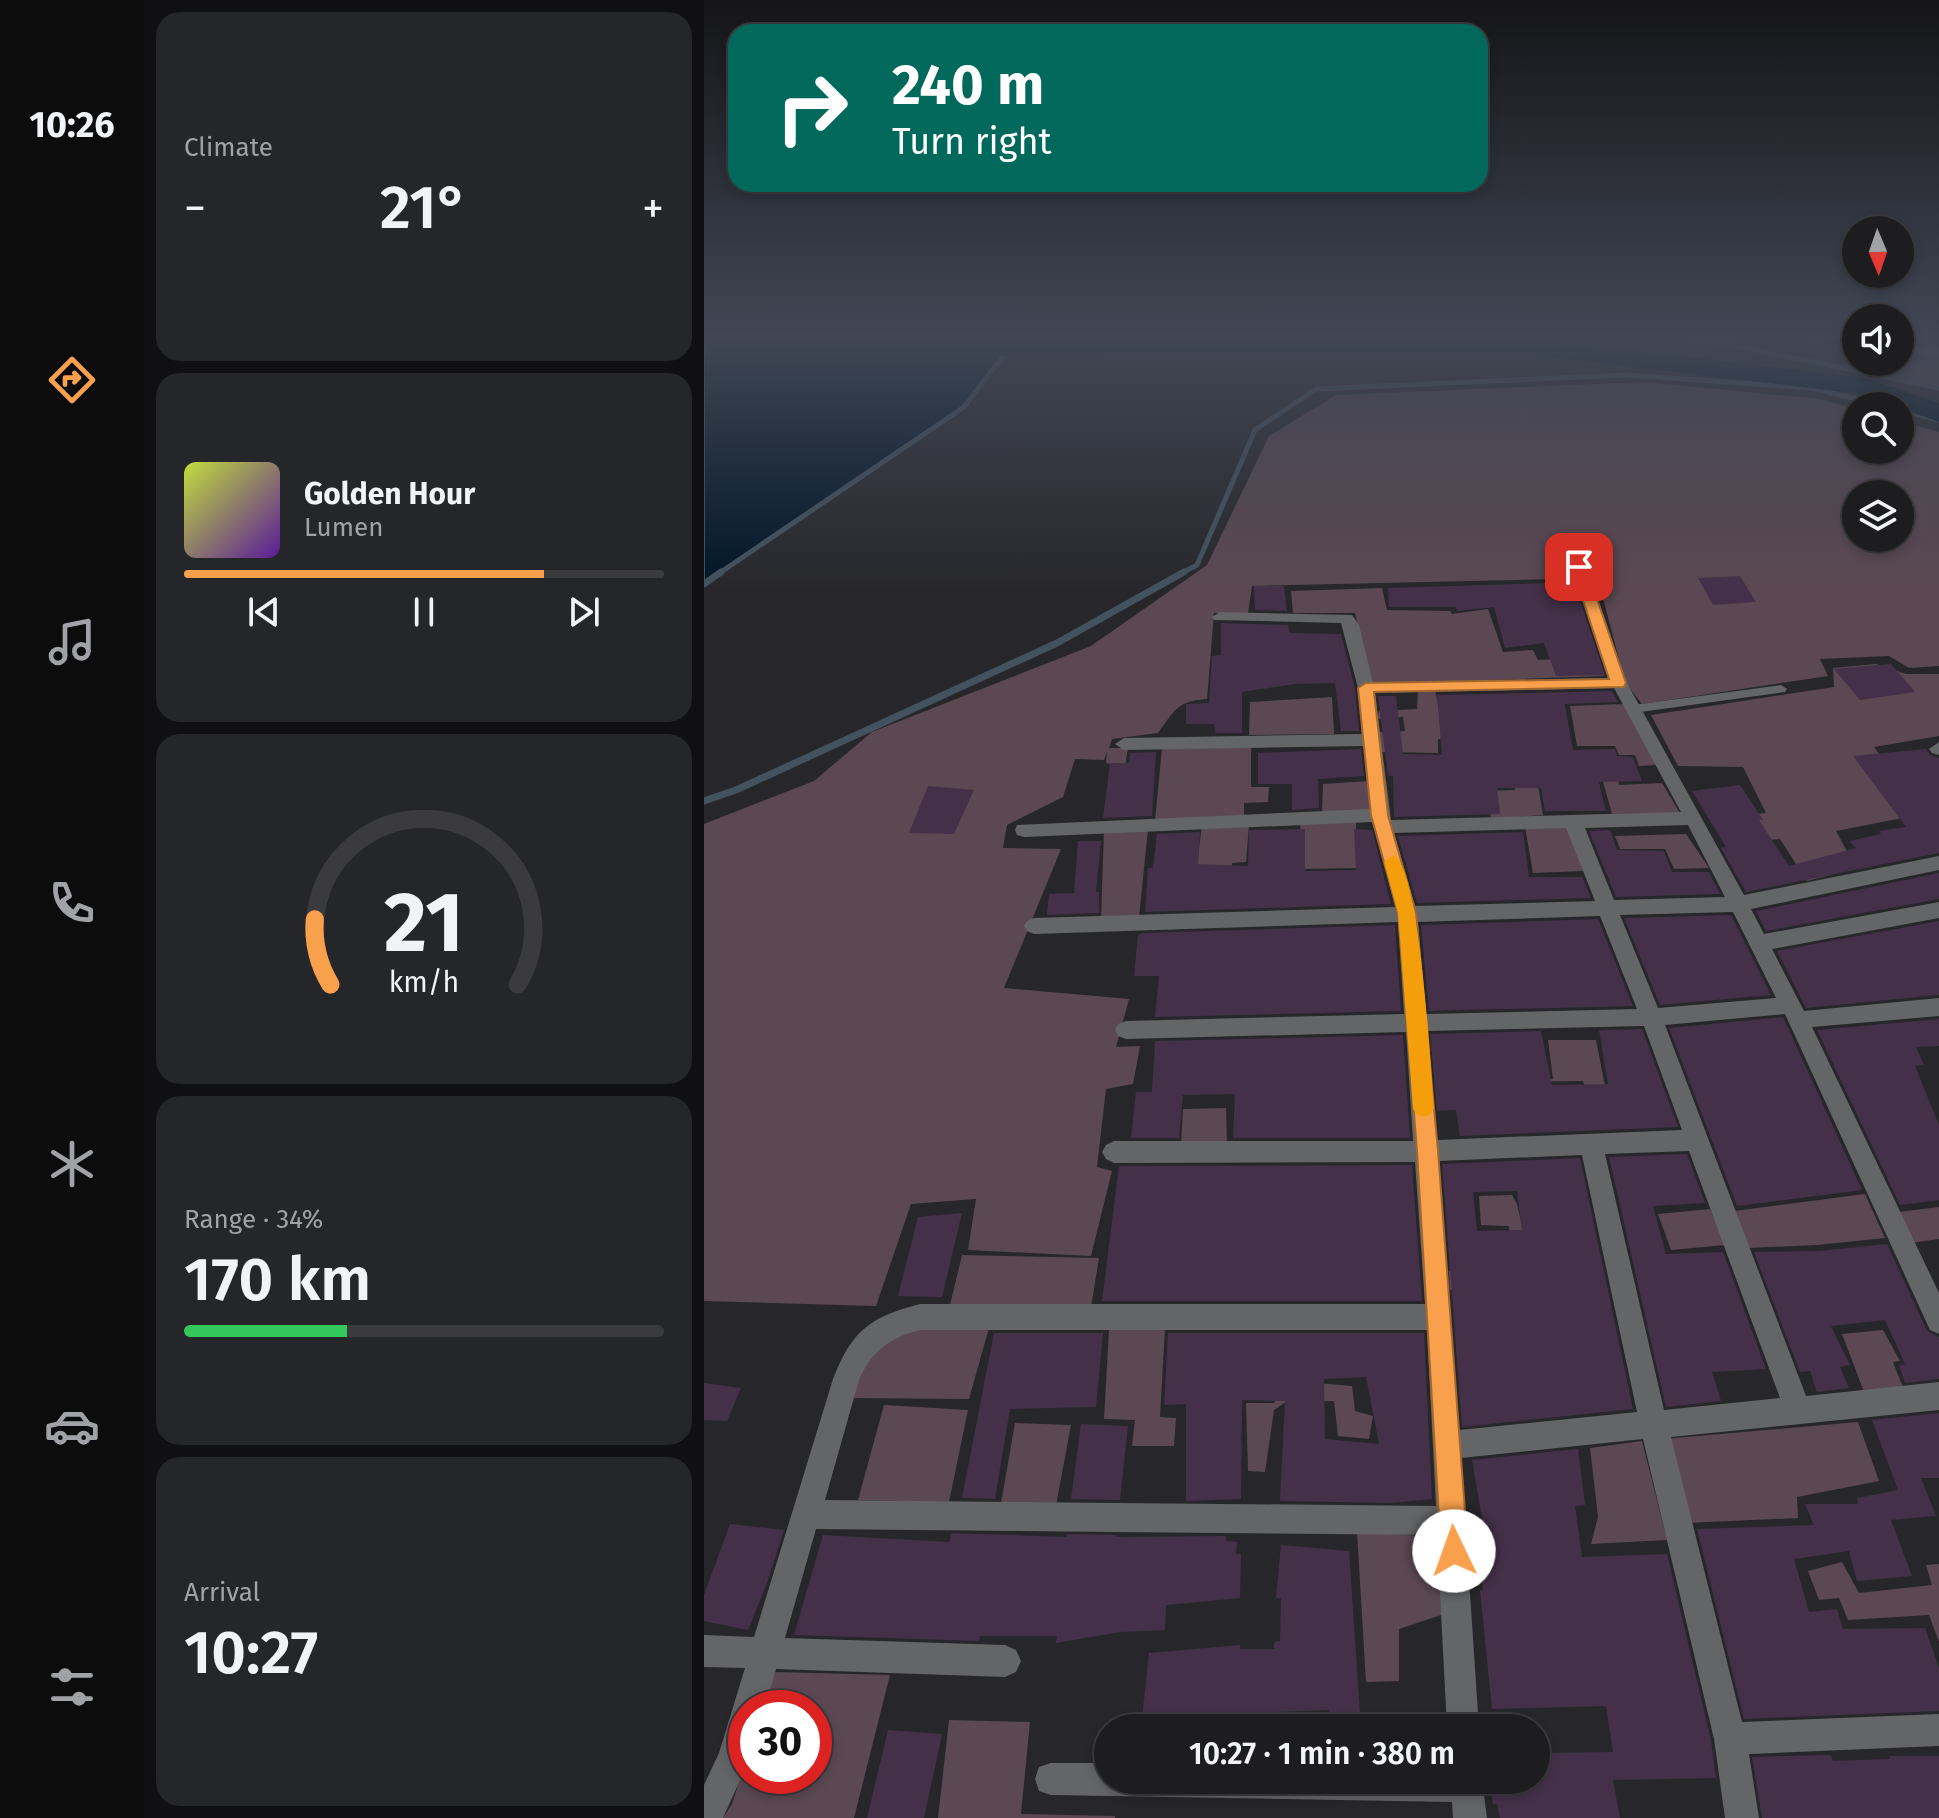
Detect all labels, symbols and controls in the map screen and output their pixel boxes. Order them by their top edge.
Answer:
text: 240 m [892,52,1044,119]
icon: right [760,56,864,160]
text: 10:26 [29,103,115,147]
text: Turn right [892,120,1052,164]
text: Climate [184,132,273,163]
text: 21° [380,172,468,244]
text: − [184,182,206,235]
text: + [642,182,664,235]
north arrow [1842,216,1914,288]
map controls [1842,216,1914,552]
button: sound [1842,304,1914,376]
icon: directions [44,352,100,408]
button: search [1842,392,1914,464]
text: Golden Hour [304,476,475,512]
button: layers [1842,480,1914,552]
text: Lumen [304,512,383,543]
pin [1545,533,1613,601]
icon: arrive [1557,545,1601,589]
icon: previous [242,590,286,634]
icon: pause [402,590,446,634]
icon: next [562,590,606,634]
icon: music [44,614,100,670]
text: 21 [384,873,464,973]
icon: phone [44,875,100,931]
text: km/h [389,965,459,1000]
icon: climate [44,1136,100,1192]
text: Range · 34% [184,1204,323,1235]
text: 170 km [184,1244,371,1316]
icon: car [44,1398,100,1454]
position arrow [1412,1509,1496,1593]
text: Arrival [184,1577,260,1608]
text: 10:27 [184,1617,318,1689]
icon: filters [44,1659,100,1715]
speed limit sign: 30 [728,1690,832,1794]
text: 10:27 · 1 min · 380 m [1189,1736,1455,1772]

